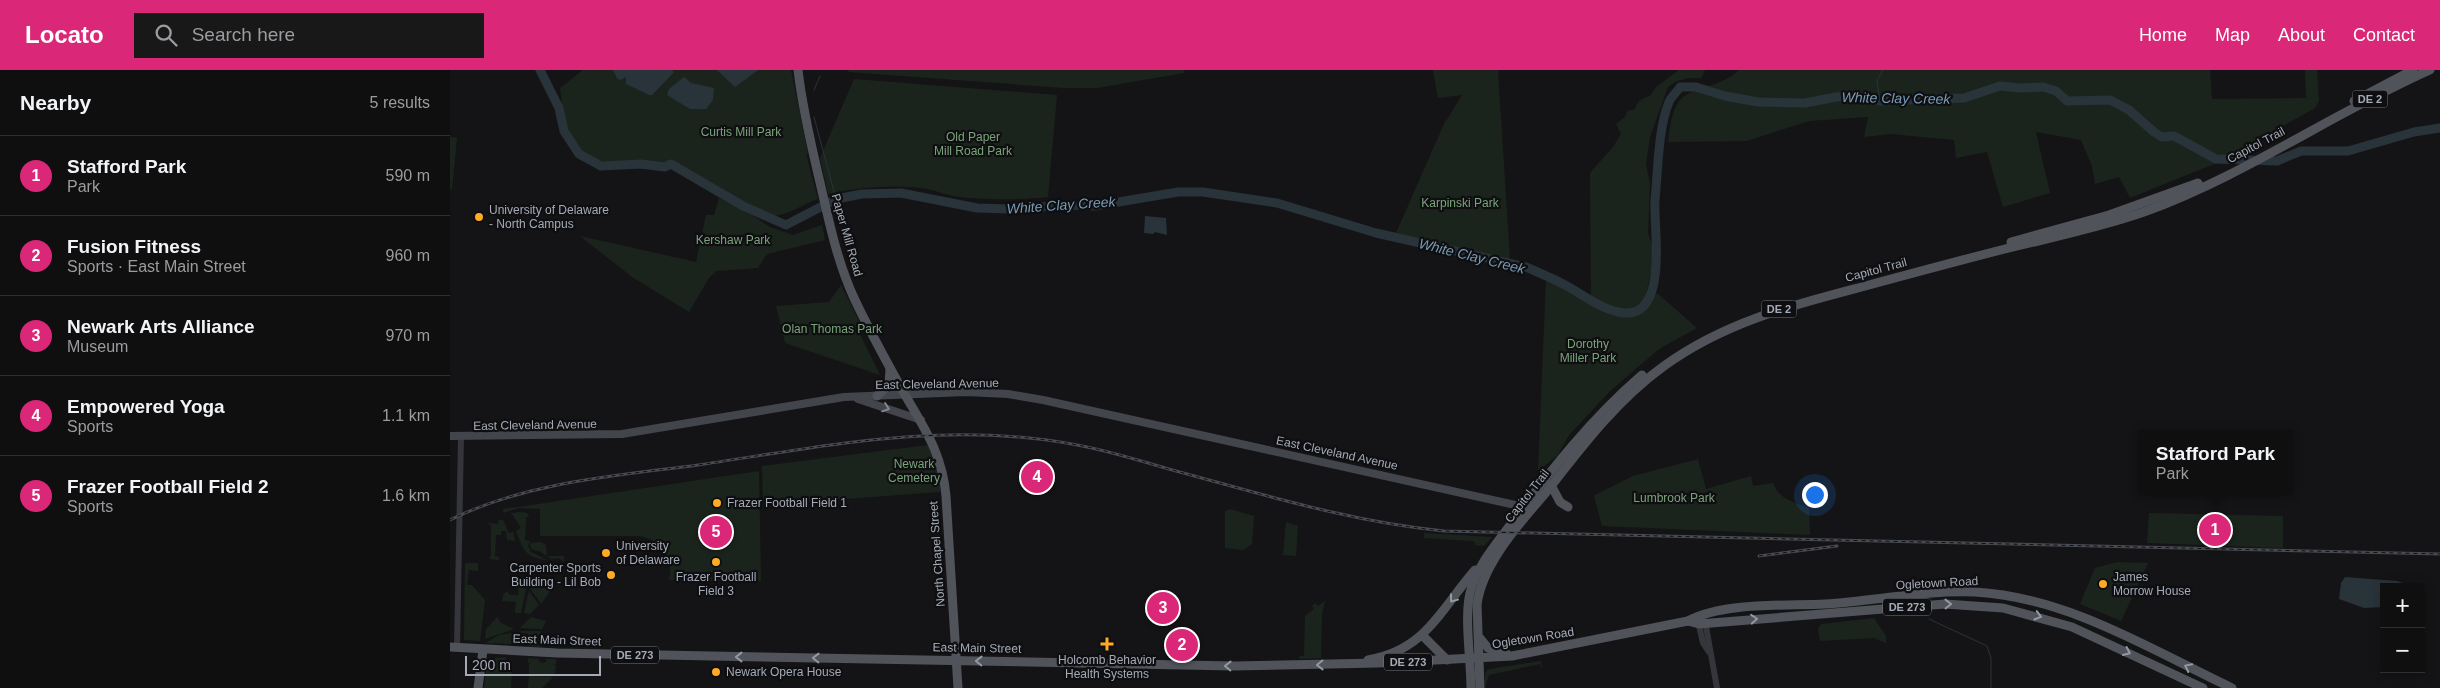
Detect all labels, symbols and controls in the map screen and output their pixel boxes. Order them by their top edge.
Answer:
search box [134,13,484,58]
text: Locato [25,21,104,48]
icon: search [152,21,180,49]
text: Search here [192,24,295,45]
text: Home [2139,25,2187,45]
text: Map [2215,25,2250,45]
text: About [2278,25,2325,45]
text: Contact [2353,25,2415,45]
water label: White Clay Creek [1841,89,1952,107]
road number: DE 2 [2352,90,2388,108]
text: Nearby [20,91,91,114]
text: 5 results [370,94,430,111]
street label: Capitol Trail [2225,124,2287,166]
park label: Curtis Mill Park [701,125,782,139]
park label: Old Paper Mill Road Park [934,130,1013,158]
text: Stafford Park [67,156,186,177]
text: 1 [32,167,40,184]
text: 590 m [386,167,430,184]
text: Park [67,178,100,195]
street label: Paper Mill Road [829,192,865,278]
water label: White Clay Creek [1006,193,1117,217]
park label: Karpinski Park [1421,196,1500,210]
place label: University of Delaware - North Campus [489,203,609,231]
marker: University of Delaware - North Campus [473,211,485,223]
park label: Kershaw Park [696,233,771,247]
water label: White Clay Creek [1417,235,1528,277]
text: Fusion Fitness [67,236,201,257]
text: 2 [32,247,40,264]
text: 960 m [386,247,430,264]
street label: Capitol Trail [1844,255,1908,285]
text: Sports · East Main Street [67,258,246,275]
road number: DE 2 [1762,300,1796,318]
text: Newark Arts Alliance [67,316,255,337]
park label: Olan Thomas Park [782,322,883,336]
text: 3 [32,327,40,344]
text: 970 m [386,327,430,344]
park label: Dorothy Miller Park [1560,337,1617,365]
text: Museum [67,338,128,355]
street label: East Cleveland Avenue [875,376,999,392]
text: Empowered Yoga [67,396,225,417]
one-way arrow [881,402,890,412]
text: 4 [32,407,40,424]
text: 1.1 km [382,407,430,424]
street label: East Cleveland Avenue [473,417,597,433]
text: Sports [67,418,113,435]
popup [2138,430,2293,495]
street label: East Cleveland Avenue [1275,433,1399,473]
text: Stafford Park [2156,443,2275,464]
park label: Newark Cemetery [888,457,940,485]
pin: 4 [1021,458,1053,496]
text: Park [2156,465,2189,482]
street label: Capitol Trail [1502,467,1552,525]
text: Frazer Football Field 2 [67,476,269,497]
your location [1802,482,1828,508]
text: 5 [32,487,40,504]
text: 1.6 km [382,487,430,504]
park label: Lumbrook Park [1633,491,1716,505]
place label: Frazer Football Field 1 [727,496,847,510]
marker: Frazer Football Field 1 [711,497,723,509]
text: Sports [67,498,113,515]
street label: North Chapel Street [926,500,948,607]
pin: 1 [2199,511,2231,549]
pin: 5 [700,513,732,551]
place label: University of Delaware [616,539,680,567]
marker: University of Delaware [600,547,612,559]
marker: Frazer Football Field 3 [710,556,722,568]
place label: Carpenter Sports Building - Lil Bob [510,561,601,589]
marker: Carpenter Sports Building - Lil Bob [605,569,617,581]
place label: Frazer Football Field 3 [676,570,756,598]
place label: James Morrow House [2113,570,2191,598]
street label: Ogletown Road [1895,574,1979,592]
marker: James Morrow House [2097,578,2109,590]
map controls [2380,583,2425,673]
button: + [2380,583,2425,628]
pin: 3 [1147,589,1179,627]
one-way arrow [1450,593,1459,603]
road number: DE 273 [1883,598,1931,616]
one-way arrow [1944,599,1952,609]
one-way arrow [2033,610,2042,621]
one-way arrow [1751,613,1759,624]
street label: Ogletown Road [1491,625,1575,651]
pin: 2 [1166,626,1198,664]
button: − [2380,628,2425,673]
street label: East Main Street [512,631,602,649]
marker: Holcomb Behavior Health Systems [1100,637,1114,651]
street label: East Main Street [933,640,1022,656]
road number: DE 273 [611,646,659,664]
one-way arrow [2122,646,2131,656]
one-way arrow [735,652,742,662]
scale bar [465,653,601,676]
one-way arrow [812,653,820,663]
place label: Holcomb Behavior Health Systems [1058,653,1156,681]
road number: DE 273 [1384,654,1432,670]
one-way arrow [975,656,982,666]
text: 200 m [472,657,511,673]
one-way arrow [1316,660,1324,670]
one-way arrow [1224,661,1232,671]
one-way arrow [2184,663,2193,673]
place label: Newark Opera House [726,665,842,679]
marker: Newark Opera House [710,666,722,678]

